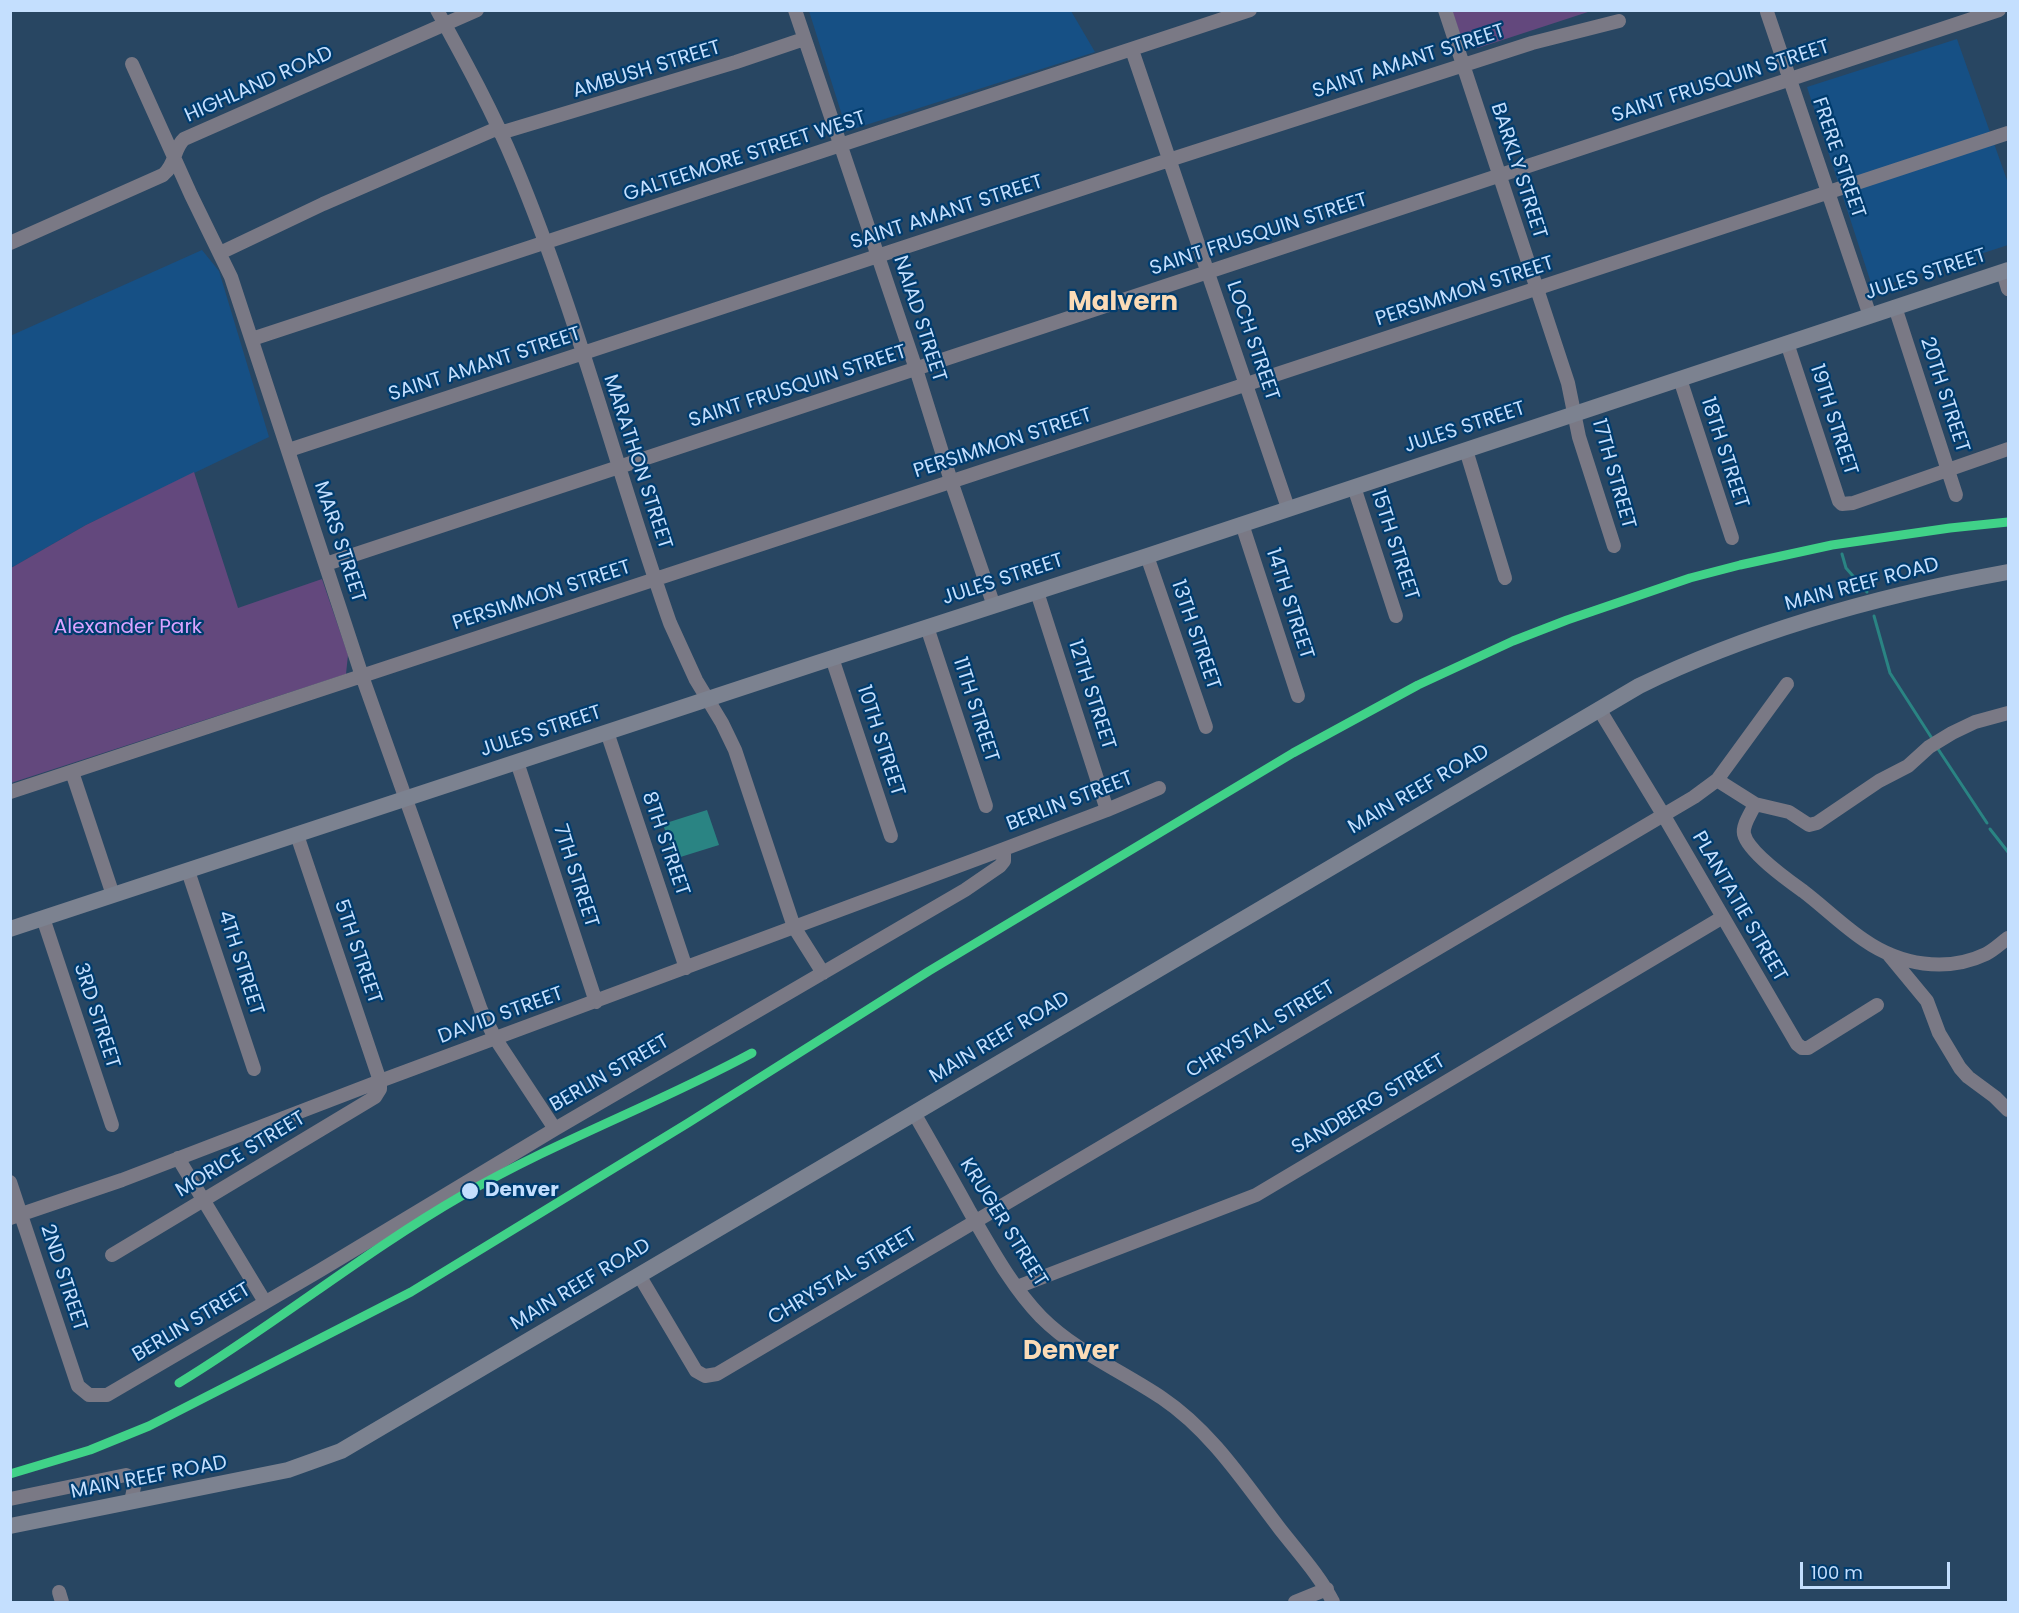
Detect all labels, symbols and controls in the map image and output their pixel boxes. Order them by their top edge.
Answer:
street label: SAINT AMANT STREET [1310,20,1508,104]
street label: SAINT FRUSQUIN STREET [1609,35,1833,129]
street label: AMBUSH STREET [570,36,724,104]
street label: HIGHLAND ROAD [181,42,337,128]
street label: FRERE STREET [1806,94,1870,222]
street label: BARKLY STREET [1485,100,1551,242]
street label: GALTEEMORE STREET WEST [621,106,869,208]
street label: SAINT AMANT STREET [848,171,1046,255]
street label: SAINT FRUSQUIN STREET [1147,188,1371,282]
street label: JULES STREET [1862,244,1990,306]
street label: PERSIMMON STREET [1373,252,1557,332]
street label: NAIAD STREET [887,253,951,385]
street label: LOCH STREET [1220,278,1284,404]
district label: Malvern [1068,287,1178,319]
street label: SAINT AMANT STREET [386,323,584,407]
street label: 20TH STREET [1914,334,1974,456]
street label: SAINT FRUSQUIN STREET [686,340,910,434]
street label: 19TH STREET [1804,362,1862,478]
street label: MARATHON STREET [597,372,677,552]
street label: 18TH STREET [1695,395,1753,511]
street label: JULES STREET [1401,397,1529,459]
street label: PERSIMMON STREET [911,404,1095,484]
street label: 17TH STREET [1586,416,1640,532]
street label: MARS STREET [308,478,370,606]
street label: 15TH STREET [1365,487,1423,603]
street label: 14TH STREET [1260,546,1318,662]
street label: JULES STREET [939,549,1067,611]
street label: MAIN REEF ROAD [1782,553,1942,617]
street label: PERSIMMON STREET [450,556,634,636]
street label: 13TH STREET [1165,577,1225,693]
park label: Alexander Park [54,616,202,640]
street label: 12TH STREET [1062,637,1120,753]
street label: 11TH STREET [947,655,1003,765]
street label: 10TH STREET [851,683,909,799]
street label: JULES STREET [477,701,605,763]
street label: MAIN REEF ROAD [1344,740,1494,840]
street label: BERLIN STREET [1003,767,1137,837]
street label: 8TH STREET [636,789,694,899]
street label: 7TH STREET [547,821,603,931]
street label: PLANTATIE STREET [1686,828,1792,986]
street label: 5TH STREET [328,897,386,1007]
street label: 4TH STREET [212,908,268,1018]
street label: 3RD STREET [68,960,124,1072]
street label: CHRYSTAL STREET [1182,976,1340,1084]
street label: DAVID STREET [435,982,567,1050]
street label: MAIN REEF ROAD [926,987,1074,1089]
street label: BERLIN STREET [546,1030,674,1118]
street label: SANDBERG STREET [1288,1050,1450,1160]
street label: MORICE STREET [172,1107,310,1203]
street label: KRUGER STREET [954,1154,1052,1292]
place label: Denver [485,1179,559,1203]
marker: Denver [460,1181,480,1201]
street label: 2ND STREET [34,1221,92,1335]
street label: CHRYSTAL STREET [764,1223,922,1331]
street label: MAIN REEF ROAD [507,1234,655,1336]
street label: BERLIN STREET [129,1278,255,1368]
district label: Denver [1023,1336,1119,1368]
street label: MAIN REEF ROAD [69,1451,229,1505]
scale bar [1803,1550,1953,1588]
text: 100 m [1811,1560,1863,1585]

